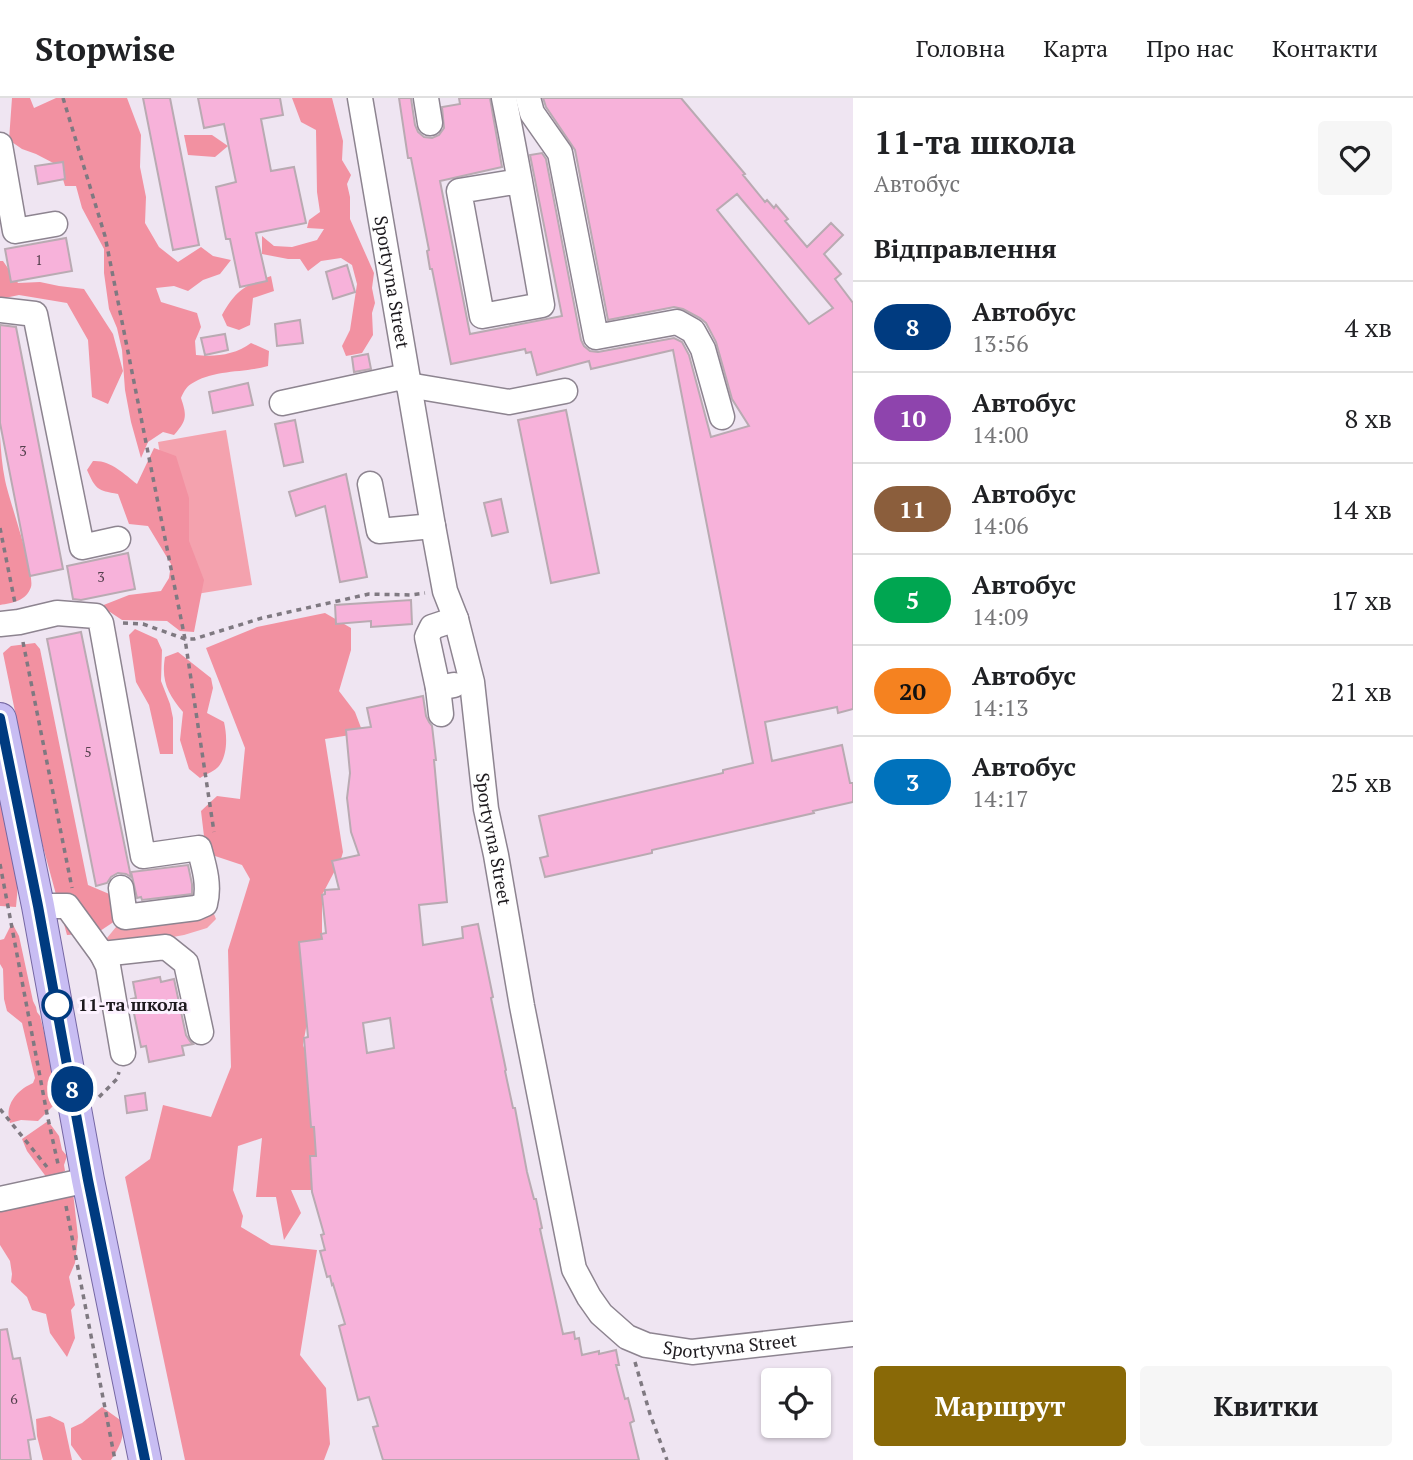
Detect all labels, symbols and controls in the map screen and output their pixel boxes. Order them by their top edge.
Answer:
text: Stopwise [35,27,175,70]
text: Головна [916,32,1005,64]
text: Карта [1043,32,1108,64]
text: Про нас [1146,32,1234,64]
text: Контакти [1272,32,1378,64]
text: 11-та школа [874,120,1076,163]
button: heart [1318,121,1392,195]
text: Автобус [874,168,960,199]
street label: Sportyvna Street [369,214,416,351]
text: Відправлення [874,231,1057,265]
house number: 1 [35,250,43,269]
text: Автобус [972,294,1076,328]
text: 4 хв [1345,310,1392,344]
text: 8 [906,311,919,343]
text: 13:56 [972,328,1029,359]
text: Автобус [972,385,1076,419]
text: 8 хв [1345,401,1392,435]
text: 10 [899,402,926,434]
text: 14:00 [972,419,1029,450]
house number: 3 [19,441,27,460]
text: Автобус [972,476,1076,510]
text: 14 хв [1331,492,1392,526]
text: 11 [899,493,926,525]
text: 14:06 [972,510,1029,541]
house number: 3 [97,567,105,586]
text: Автобус [972,567,1076,601]
text: 17 хв [1331,583,1392,617]
text: 5 [906,584,919,616]
text: 14:09 [972,601,1029,632]
text: Автобус [972,658,1076,692]
text: 21 хв [1331,674,1392,708]
text: 20 [899,675,926,707]
text: 14:13 [972,692,1029,723]
house number: 5 [84,742,92,761]
text: Автобус [972,749,1076,783]
text: 25 хв [1331,765,1392,799]
text: 3 [906,766,919,798]
street label: Sportyvna Street [471,771,518,907]
text: 14:17 [972,783,1029,814]
marker: 11-та школа [42,990,72,1020]
place label: 11-та школа [78,992,188,1016]
line badge: 8 [49,1066,95,1112]
text: 8 [65,1073,79,1105]
street label: Sportyvna Street [661,1327,798,1363]
button: Маршрут [874,1366,1126,1446]
button: Квитки [1140,1366,1392,1446]
map controls [761,1368,831,1438]
button: locate [761,1368,831,1438]
house number: 6 [10,1389,18,1408]

